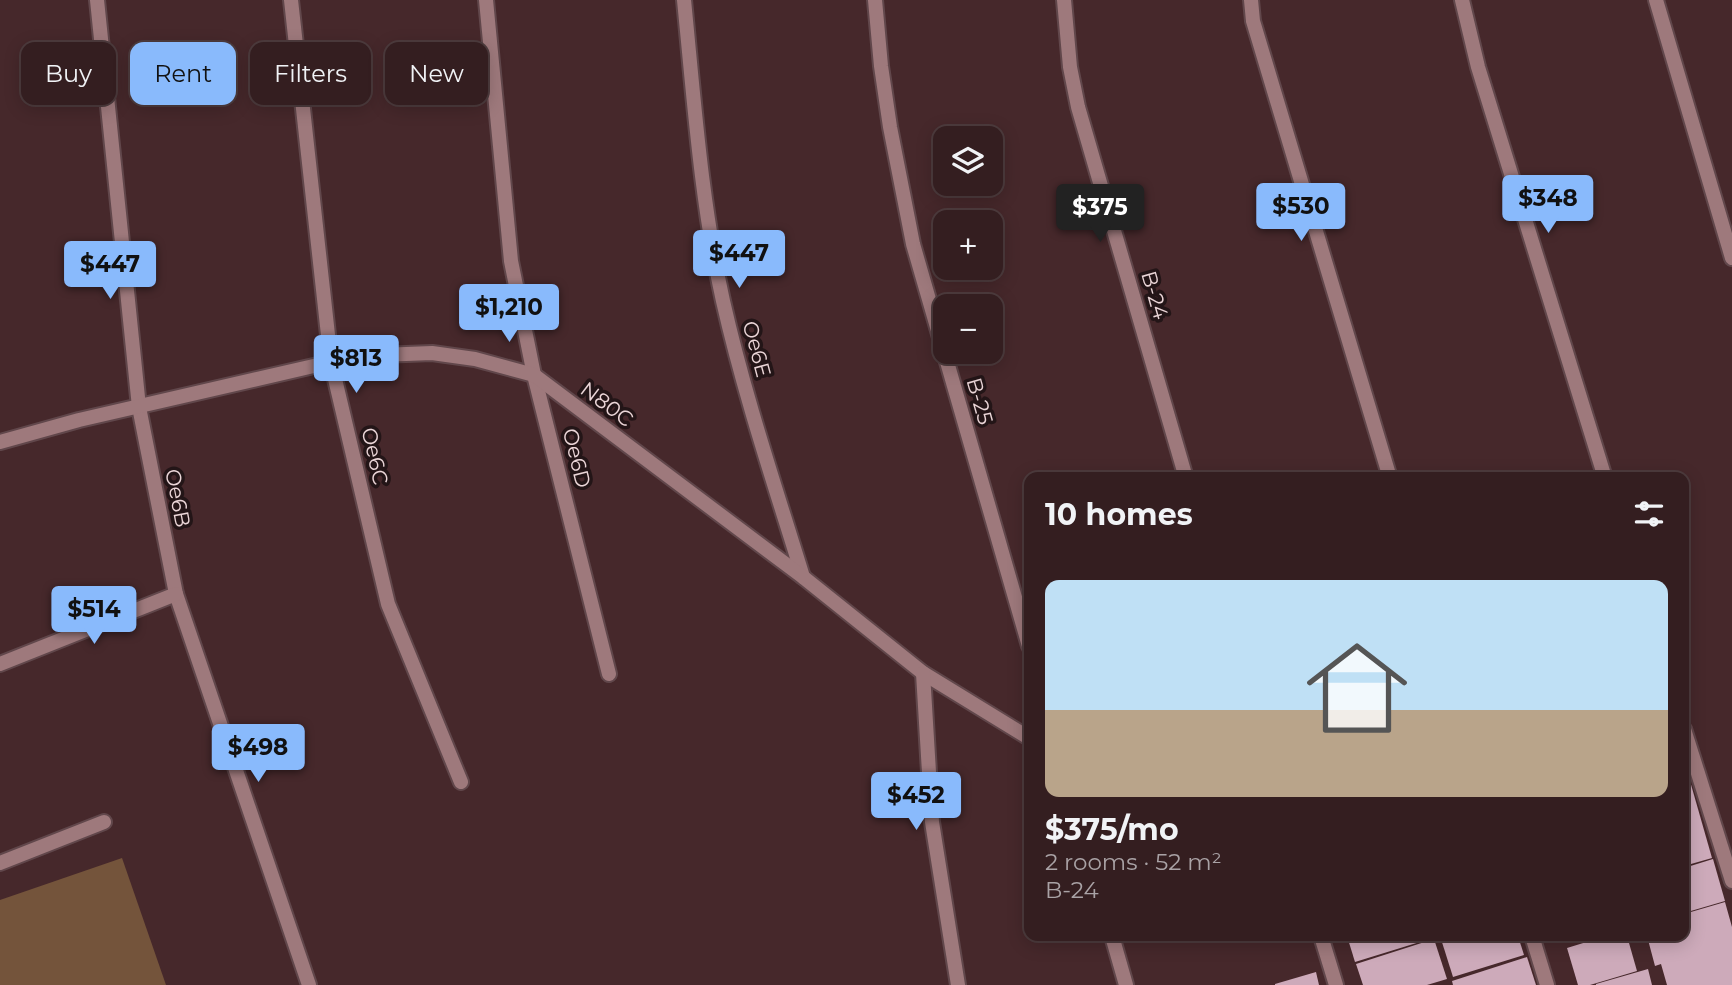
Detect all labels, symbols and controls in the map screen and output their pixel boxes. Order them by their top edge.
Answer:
chip: Buy [21,42,116,105]
chip: Rent [130,42,236,105]
chip: Filters [250,42,371,105]
chip: New [385,42,488,105]
map controls [933,126,1003,364]
button: layers [933,126,1003,196]
pin: $348 [1507,176,1589,235]
pin: $375 [1059,184,1141,244]
pin: $530 [1260,184,1342,243]
text: $348 [1518,184,1578,212]
text: $530 [1272,192,1330,220]
text: $375 [1072,193,1128,221]
button: + [933,210,1003,280]
pin: $447 [698,230,780,290]
text: $447 [709,239,769,267]
pin: $447 [69,242,151,301]
text: $447 [80,250,140,278]
street label: B-24 [1136,268,1174,322]
pin: $1,210 [452,284,566,344]
text: $1,210 [475,293,543,321]
button: − [933,294,1003,364]
street label: Oe6E [738,318,776,380]
pin: $813 [315,336,397,395]
text: $813 [330,344,382,372]
street label: B-25 [961,375,999,427]
street label: N80C [576,376,638,432]
street label: Oe6C [356,425,394,487]
street label: Oe6D [558,426,596,490]
street label: Oe6B [160,467,196,529]
icon: filters [1630,495,1668,533]
text: 10 homes [1045,496,1193,533]
pin: $514 [53,586,135,646]
text: $514 [67,595,121,623]
icon: home [1294,625,1420,751]
pin: $498 [217,724,299,784]
text: $498 [228,733,288,761]
pin: $452 [875,772,957,832]
text: $452 [887,781,945,809]
text: $375/mo [1045,811,1179,848]
text: 2 rooms · 52 m² [1045,848,1222,876]
text: B-24 [1045,876,1099,904]

